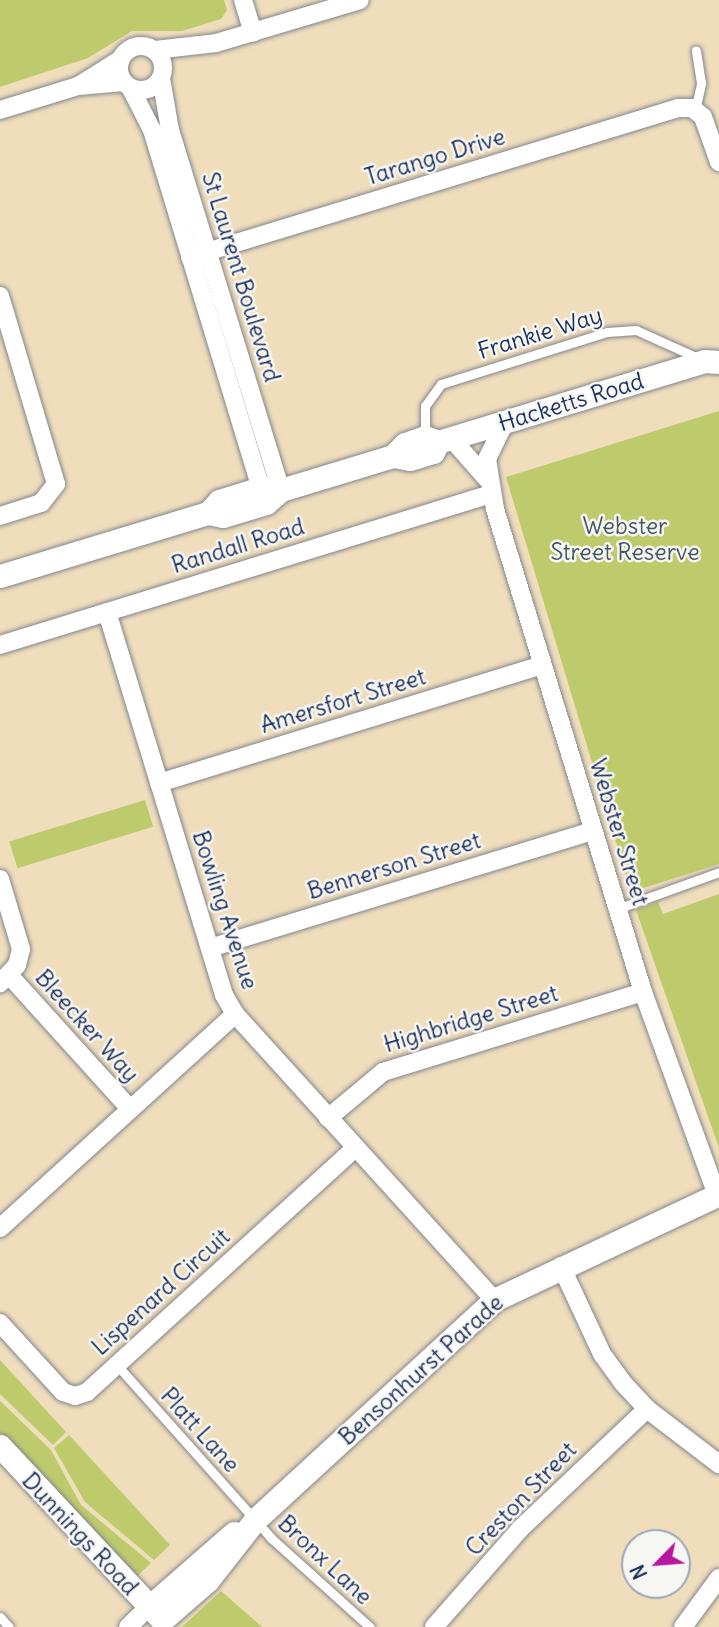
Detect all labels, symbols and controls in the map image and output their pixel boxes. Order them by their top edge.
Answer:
street label: Tarango Drive [362,123,508,191]
street label: St Laurent Boulevard [196,169,286,385]
street label: Frankie Way [474,301,606,365]
street label: Hacketts Road [495,367,647,437]
park label: Webster Street Reserve [550,512,700,566]
street label: Randall Road [168,513,308,579]
street label: Amersfort Street [257,663,429,739]
street label: Webster Street [584,755,654,909]
street label: Bowling Avenue [186,827,264,993]
street label: Bennerson Street [304,827,484,905]
street label: Bleecker Way [29,964,145,1088]
street label: Highbridge Street [381,979,561,1059]
street label: Lispenard Circuit [86,1223,236,1361]
street label: Bensonhurst Parade [333,1289,509,1451]
street label: Platt Lane [155,1382,245,1478]
street label: Creston Street [460,1436,582,1562]
street label: Dunnings Road [16,1467,144,1601]
street label: Bronx Lane [272,1510,378,1610]
north arrow [621,1529,691,1599]
text: N [625,1561,652,1583]

